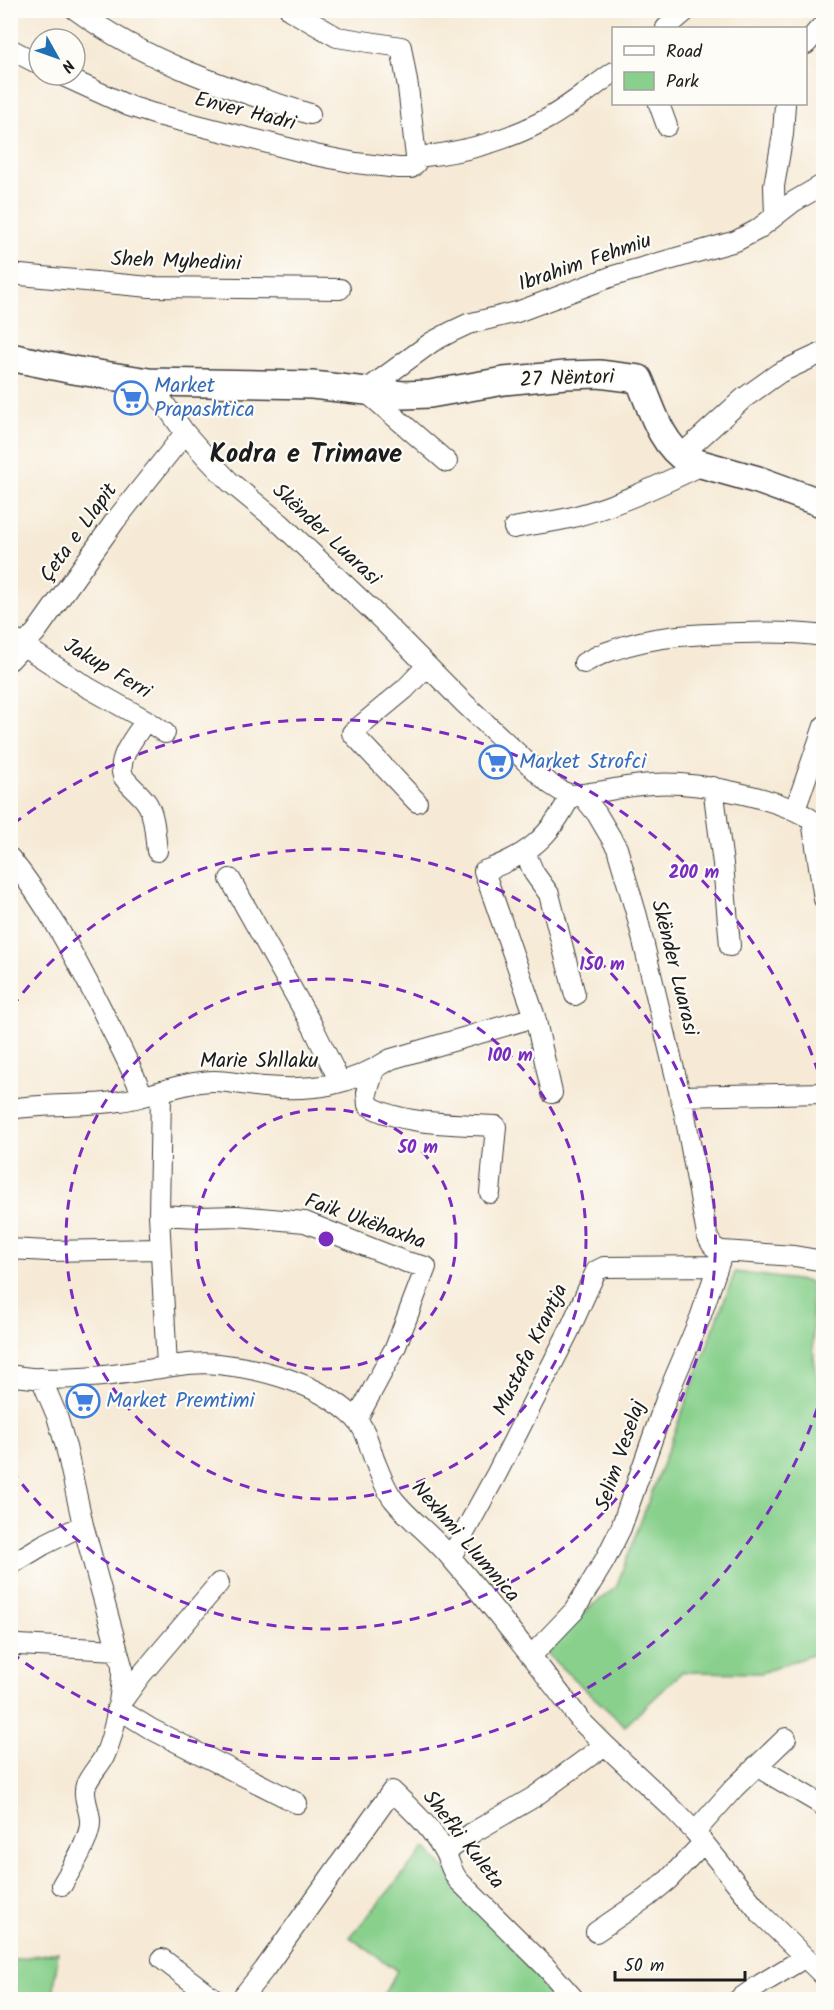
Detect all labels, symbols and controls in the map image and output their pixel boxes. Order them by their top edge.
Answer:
north arrow [27,27,87,87]
legend [612,27,807,105]
text: Road [666,38,703,67]
text: N [55,54,80,78]
text: Park [666,68,699,97]
street label: Enver Hadri [191,83,300,141]
street label: Ibrahim Fehmiu [514,225,656,301]
street label: Sheh Myhedini [110,243,243,281]
street label: 27 Nëntori [519,361,616,397]
place label: Market Prapashtica [154,370,255,427]
supermarket icon: Market Prapashtica [113,380,149,416]
district label: Kodra e Trimave [210,433,402,476]
street label: Çeta e Llapit [32,476,127,590]
street label: Skënder Luarasi [264,476,389,595]
street label: Jakup Ferri [57,630,158,709]
supermarket icon: Market Strofci [478,744,514,780]
place label: Market Strofci [519,746,647,779]
text: 200 m [669,859,720,888]
street label: Skënder Luarasi [641,897,707,1040]
text: 150 m [579,951,625,980]
text: 100 m [487,1042,533,1071]
street label: Marie Shllaku [200,1045,318,1078]
text: 50 m [397,1134,438,1163]
street label: Faik Ukëhaxha [300,1185,430,1259]
centre of rings [316,1229,336,1249]
street label: Mustafa Krantja [485,1278,577,1422]
supermarket icon: Market Premtimi [65,1383,101,1419]
place label: Market Premtimi [106,1385,256,1418]
street label: Selim Veselaj [587,1396,656,1516]
street label: Nexhmi Llumnica [402,1473,528,1611]
street label: Shefki Kuleta [414,1783,512,1897]
scale bar [615,1944,746,1982]
text: 50 m [624,1952,664,1981]

